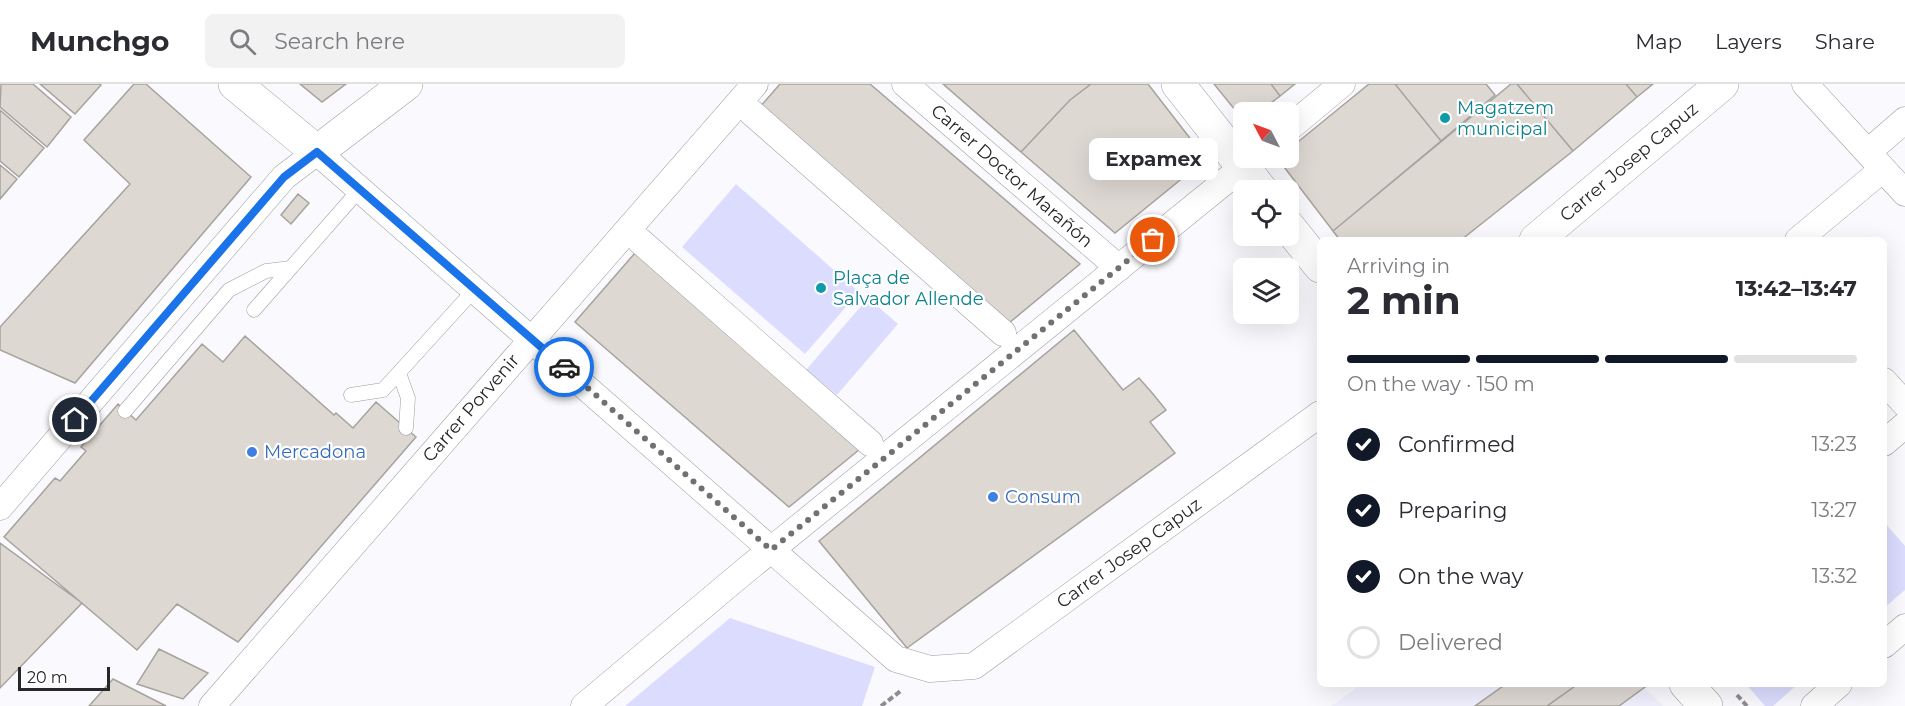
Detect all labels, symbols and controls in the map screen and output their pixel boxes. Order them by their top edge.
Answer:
search box [205,14,625,68]
text: Munchgo [30,24,169,58]
icon: search [226,25,259,58]
text: Search here [274,28,405,55]
text: Map [1635,29,1682,54]
text: Layers [1715,29,1782,54]
text: Share [1815,29,1875,54]
place label: Magatzem municipal [1457,97,1554,140]
street label: Carrer Josep Capuz [1555,98,1703,226]
street label: Carrer Doctor Marañón [927,100,1097,252]
north arrow [1233,102,1299,168]
map controls [1233,102,1299,324]
marker: Magatzem municipal [1438,111,1452,125]
callout: Expamex [1088,138,1218,180]
text: Expamex [1105,147,1202,171]
button: locate [1233,180,1299,246]
pin [1127,214,1178,265]
icon: bag [1136,223,1169,256]
text: Arriving in [1347,254,1450,278]
button: layers [1233,258,1299,324]
place label: Plaça de Salvador Allende [833,267,984,310]
text: 13:42–13:47 [1736,275,1857,302]
text: 2 min [1347,276,1461,324]
marker: Plaça de Salvador Allende [814,281,828,295]
courier [534,337,594,397]
street label: Carrer Porvenir [418,349,524,467]
icon: car [548,351,581,384]
text: On the way · 150 m [1347,372,1535,396]
pin [49,394,100,445]
icon: home [58,403,91,436]
icon: check [1347,428,1380,461]
text: Confirmed [1398,431,1515,458]
text: 13:23 [1812,432,1857,456]
place label: Mercadona [264,441,366,463]
marker: Mercadona [245,445,259,459]
place label: Consum [1005,486,1081,508]
marker: Consum [986,490,1000,504]
street label: Carrer Josep Capuz [1052,493,1206,613]
icon: check [1347,494,1380,527]
text: Preparing [1398,497,1507,524]
text: 13:27 [1811,498,1857,522]
icon: check [1347,560,1380,593]
text: On the way [1398,563,1523,590]
text: 13:32 [1812,564,1857,588]
text: Delivered [1398,629,1503,656]
scale bar [18,664,110,692]
text: 20 m [27,668,68,687]

